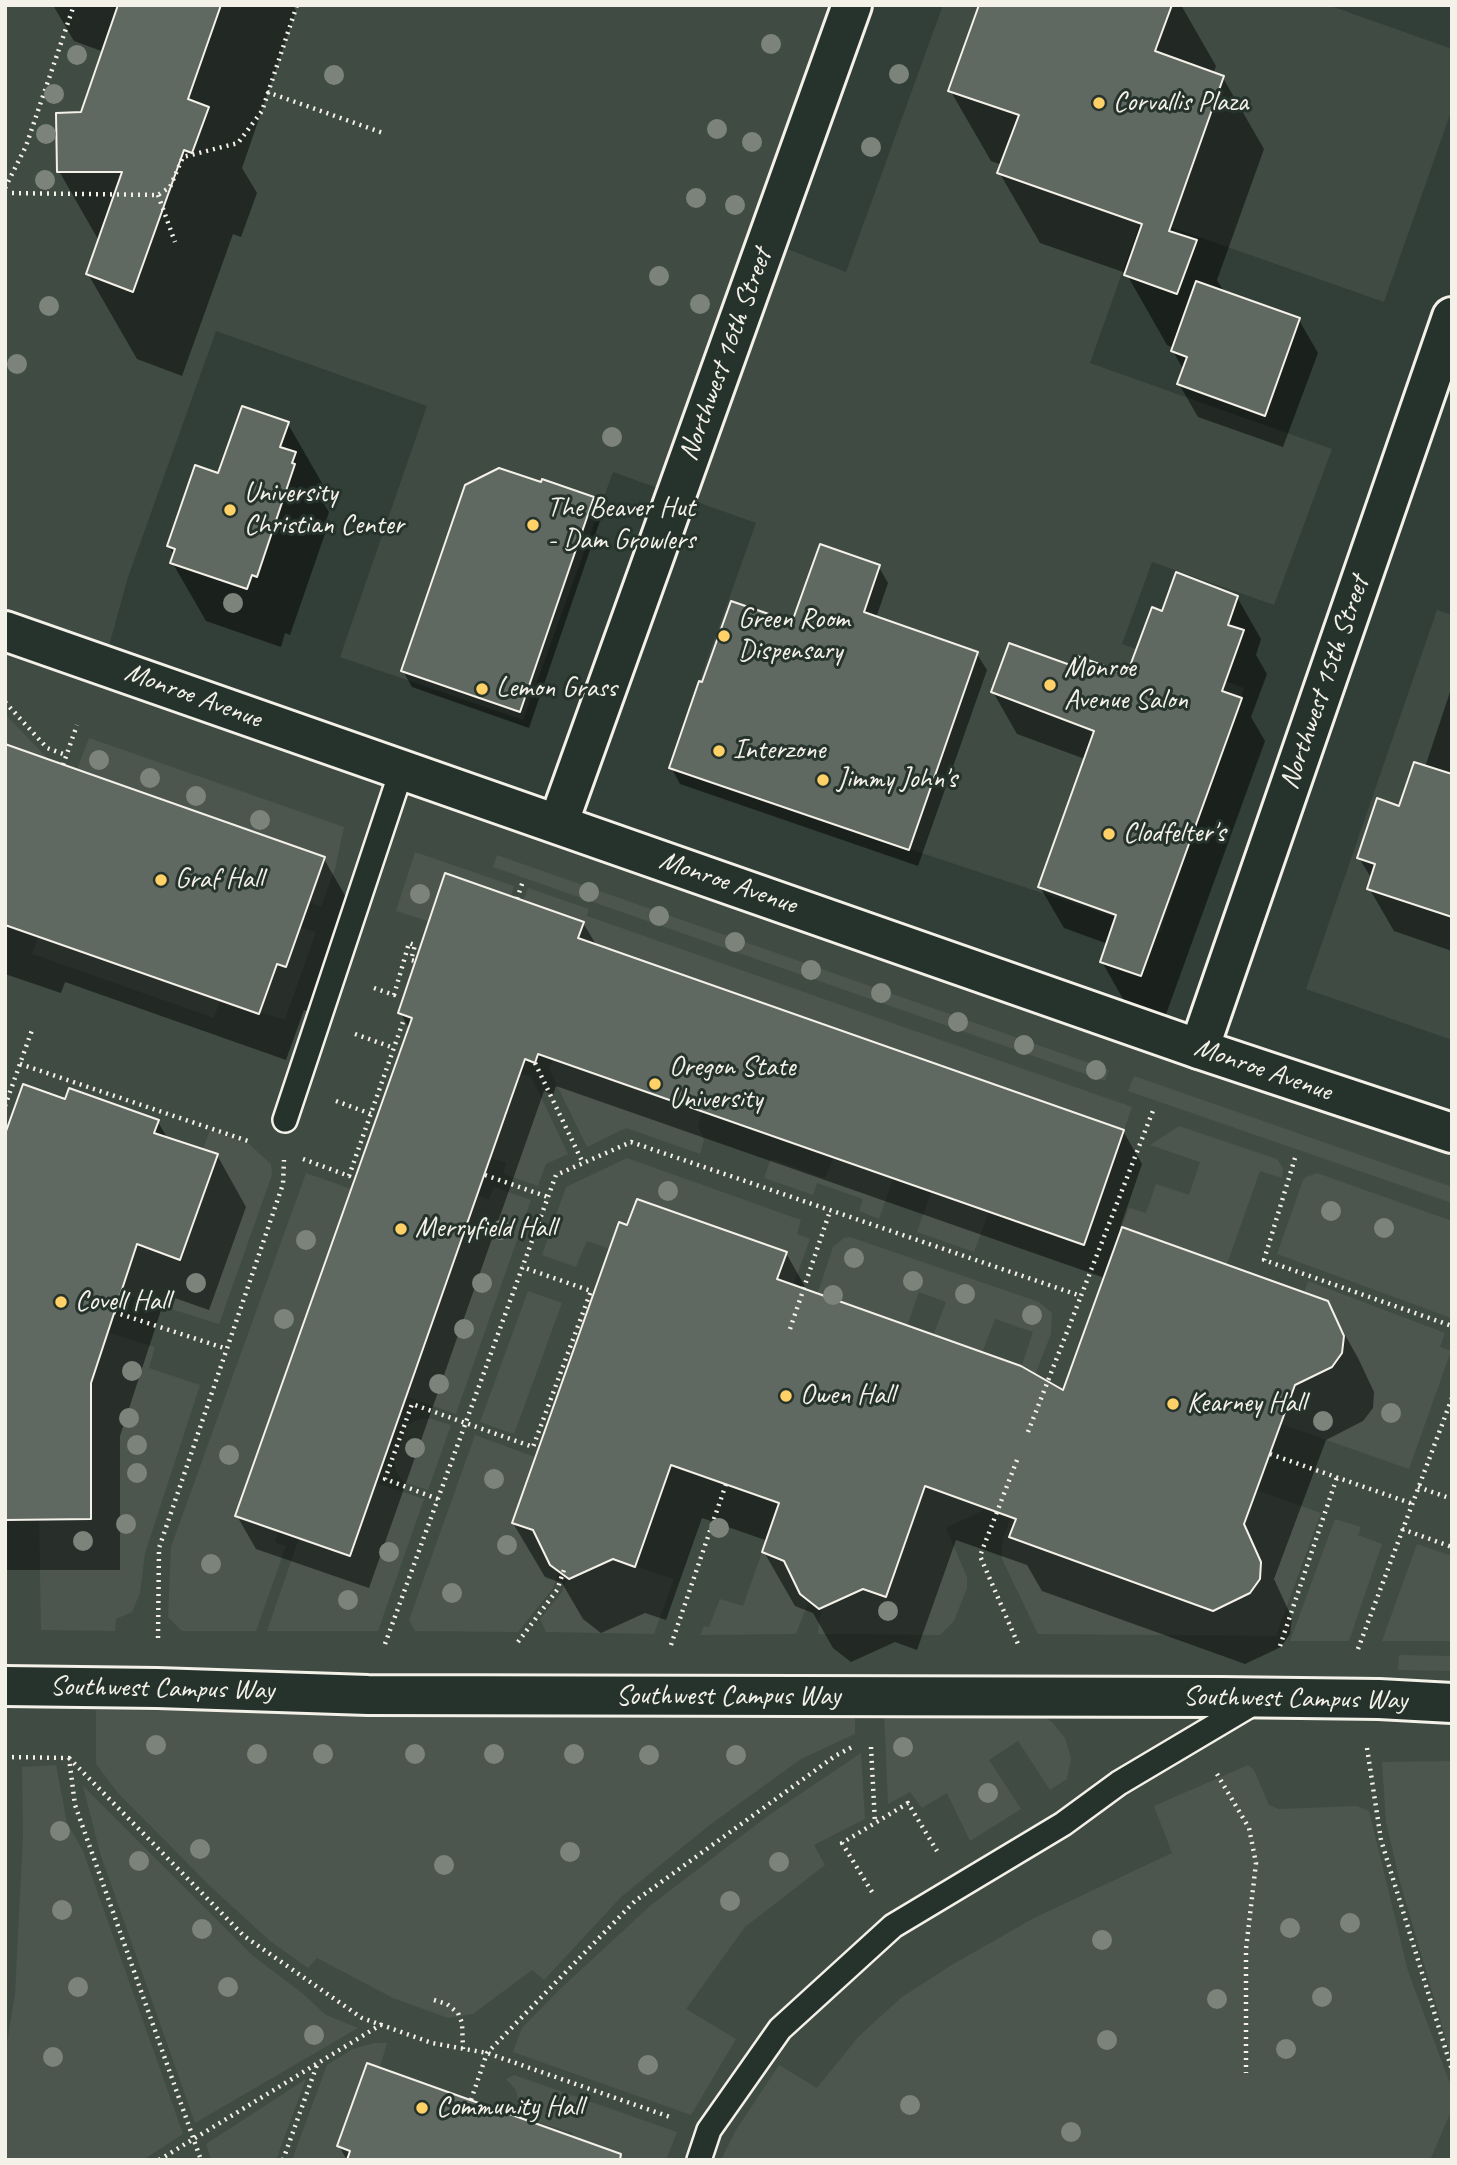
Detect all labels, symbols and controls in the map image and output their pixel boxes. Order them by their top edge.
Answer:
place label: Corvallis Plaza [1113,86,1248,120]
marker: Corvallis Plaza [1091,95,1107,111]
street label: Northwest 16th Street [672,245,780,465]
place label: University Christian Center [244,477,404,543]
place label: The Beaver Hut - Dam Growlers [547,492,695,558]
marker: University Christian Center [222,502,238,518]
marker: The Beaver Hut - Dam Growlers [525,517,541,533]
street label: Northwest 15th Street [1273,572,1377,794]
place label: Green Room Dispensary [738,603,849,669]
marker: Green Room Dispensary [716,628,732,644]
place label: Monroe Avenue Salon [1064,652,1188,718]
street label: Monroe Avenue [120,656,266,736]
place label: Lemon Grass [496,672,617,706]
marker: Monroe Avenue Salon [1042,677,1058,693]
marker: Lemon Grass [474,681,490,697]
place label: Interzone [733,734,825,768]
marker: Interzone [711,743,727,759]
place label: Jimmy John's [837,763,957,797]
marker: Jimmy John's [815,772,831,788]
place label: Clodfelter's [1123,817,1225,851]
marker: Clodfelter's [1101,826,1117,842]
street label: Monroe Avenue [655,844,801,922]
place label: Graf Hall [175,863,263,897]
marker: Graf Hall [153,872,169,888]
street label: Monroe Avenue [1190,1031,1336,1109]
place label: Oregon State University [669,1051,795,1117]
marker: Oregon State University [647,1076,663,1092]
place label: Merryfield Hall [415,1212,556,1246]
marker: Merryfield Hall [393,1221,409,1237]
place label: Covell Hall [75,1285,170,1319]
marker: Covell Hall [53,1294,69,1310]
place label: Owen Hall [800,1379,895,1413]
place label: Kearney Hall [1187,1387,1306,1421]
marker: Owen Hall [778,1388,794,1404]
marker: Kearney Hall [1165,1396,1181,1412]
street label: Southwest Campus Way [49,1670,275,1708]
street label: Southwest Campus Way [616,1680,840,1714]
street label: Southwest Campus Way [1182,1680,1408,1718]
place label: Community Hall [436,2091,583,2125]
marker: Community Hall [414,2100,430,2116]

